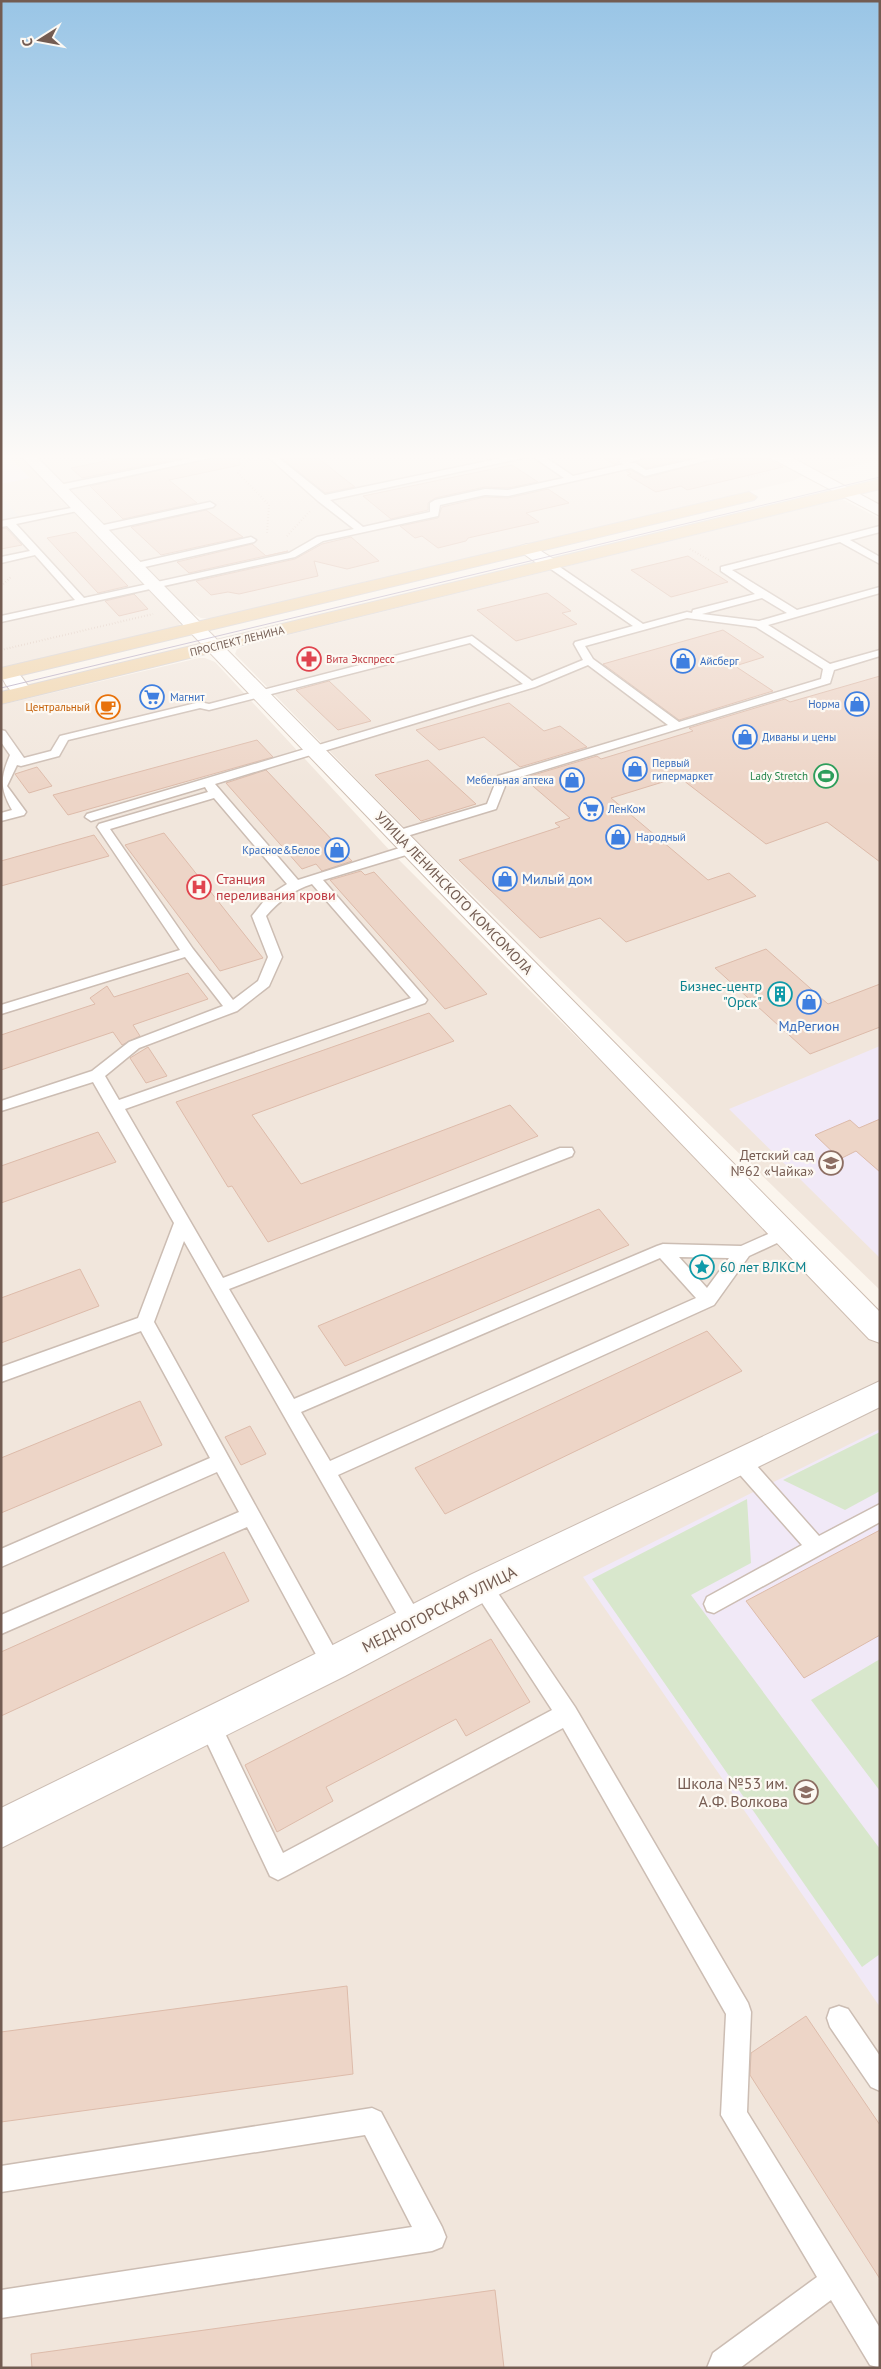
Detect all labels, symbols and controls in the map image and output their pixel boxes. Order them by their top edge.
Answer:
north arrow [15,15,65,65]
text: С [18,37,37,48]
street label: ПРОСПЕКТ ЛЕНИНА [188,622,286,659]
pharmacy icon: Вита Экспресс [296,646,322,672]
shop icon: Айсберг [670,648,696,674]
place label: Вита Экспресс [326,652,395,666]
place label: Айсберг [700,654,740,668]
supermarket icon: Магнит [139,684,165,710]
place label: Магнит [170,690,205,704]
shop icon: Норма [844,691,870,717]
cafe icon: Центральный [95,694,121,720]
place label: Норма [808,697,840,711]
place label: Центральный [26,700,90,714]
shop icon: Диваны и цены [732,724,758,750]
place label: Диваны и цены [762,730,836,744]
shop icon: Первый гипермаркет [622,756,648,782]
place label: Первый гипермаркет [652,756,714,783]
sports icon: Lady Stretch [813,763,839,789]
shop icon: Мебельная аптека [559,767,585,793]
place label: Lady Stretch [750,769,808,783]
place label: Мебельная аптека [466,773,554,787]
supermarket icon: ЛенКом [578,796,604,822]
place label: ЛенКом [607,802,645,816]
street label: УЛИЦА ЛЕНИНСКОГО КОМСОМОЛА [371,808,537,979]
shop icon: Народный [605,824,631,850]
place label: Народный [636,830,686,844]
shop icon: Красное&Белое [324,837,350,863]
place label: Красное&Белое [242,843,320,857]
shop icon: Милый дом [492,866,518,892]
place label: Станция переливания крови [216,870,336,904]
place label: Милый дом [522,870,593,888]
hospital icon: Станция переливания крови [186,874,212,900]
place label: Бизнес-центр "Орск" [680,977,762,1011]
building icon: Бизнес-центр "Орск" [767,981,793,1007]
shop icon: МдРегион [796,989,822,1015]
place label: МдРегион [779,1017,839,1035]
place label: Детский сад №62 «Чайка» [731,1146,814,1180]
school or university icon: Детский сад №62 «Чайка» [818,1150,844,1176]
place icon: 60 лет ВЛКСМ [689,1254,715,1280]
place label: 60 лет ВЛКСМ [720,1258,806,1276]
street label: МЕДНОГОРСКАЯ УЛИЦА [358,1561,520,1657]
place label: Школа №53 им. А.Ф. Волкова [677,1773,788,1811]
school or university icon: Школа №53 им. А.Ф. Волкова [793,1779,819,1805]

